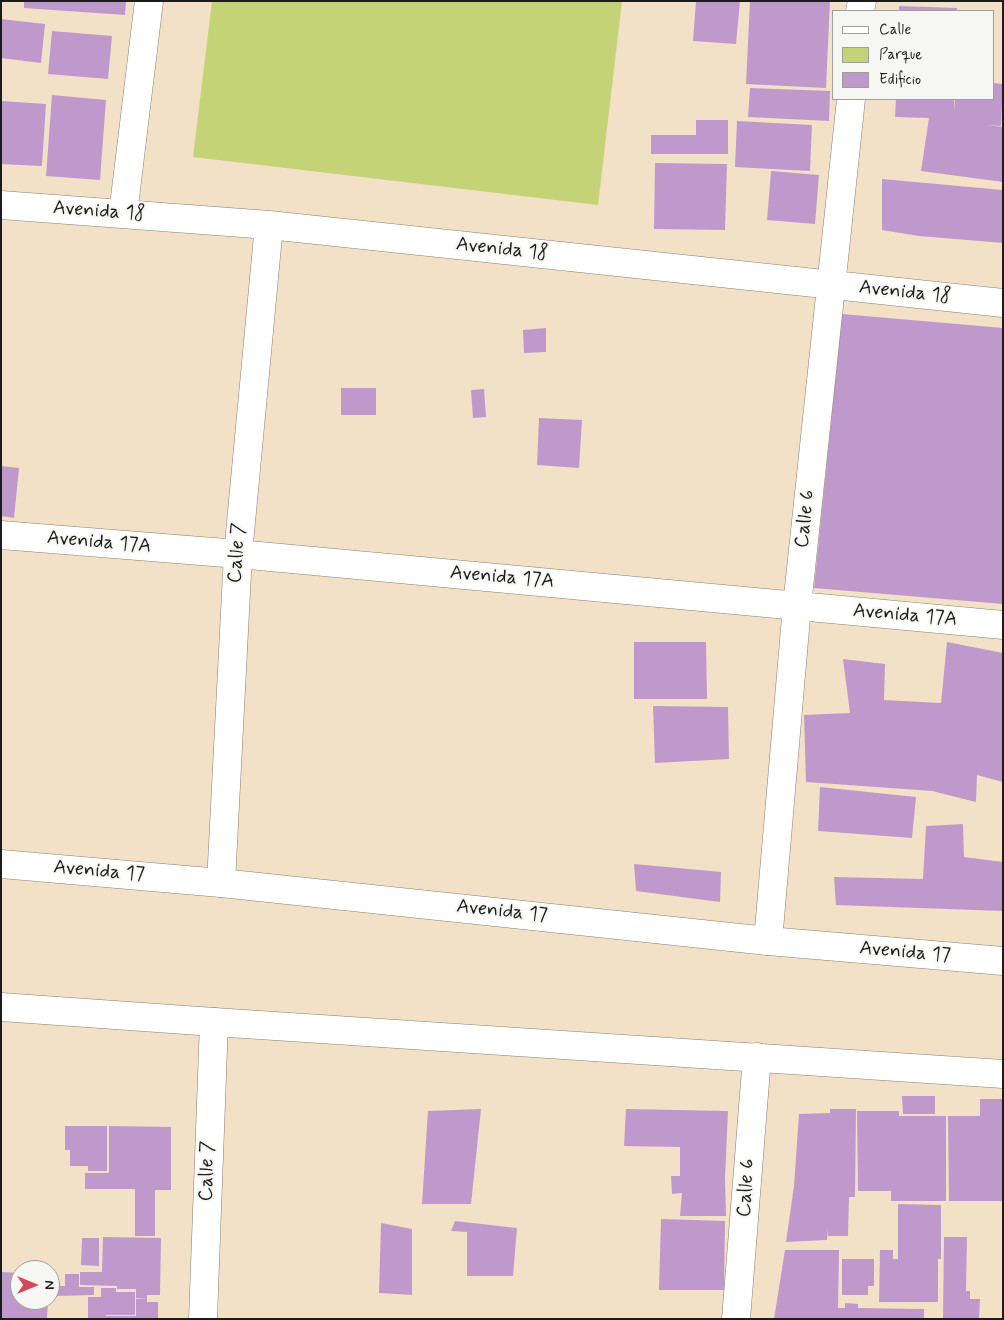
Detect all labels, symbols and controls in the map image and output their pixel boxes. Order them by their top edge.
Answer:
legend [832,10,994,100]
text: Calle [879,20,911,40]
text: Parque [879,45,922,65]
text: Edificio [879,70,921,90]
street label: Avenida 18 [52,197,146,227]
street label: Avenida 18 [455,233,549,267]
street label: Avenida 18 [858,276,952,310]
street label: Calle 6 [791,489,821,549]
street label: Calle 7 [224,522,252,584]
street label: Avenida 17A [46,526,152,560]
street label: Avenida 17A [449,561,555,595]
street label: Avenida 17A [852,599,958,633]
street label: Avenida 17 [52,856,146,888]
street label: Avenida 17 [455,895,549,929]
street label: Avenida 17 [858,937,952,969]
street label: Calle 7 [195,1140,221,1202]
street label: Calle 6 [733,1158,761,1218]
north arrow [10,1260,60,1310]
text: N [40,1280,58,1290]

